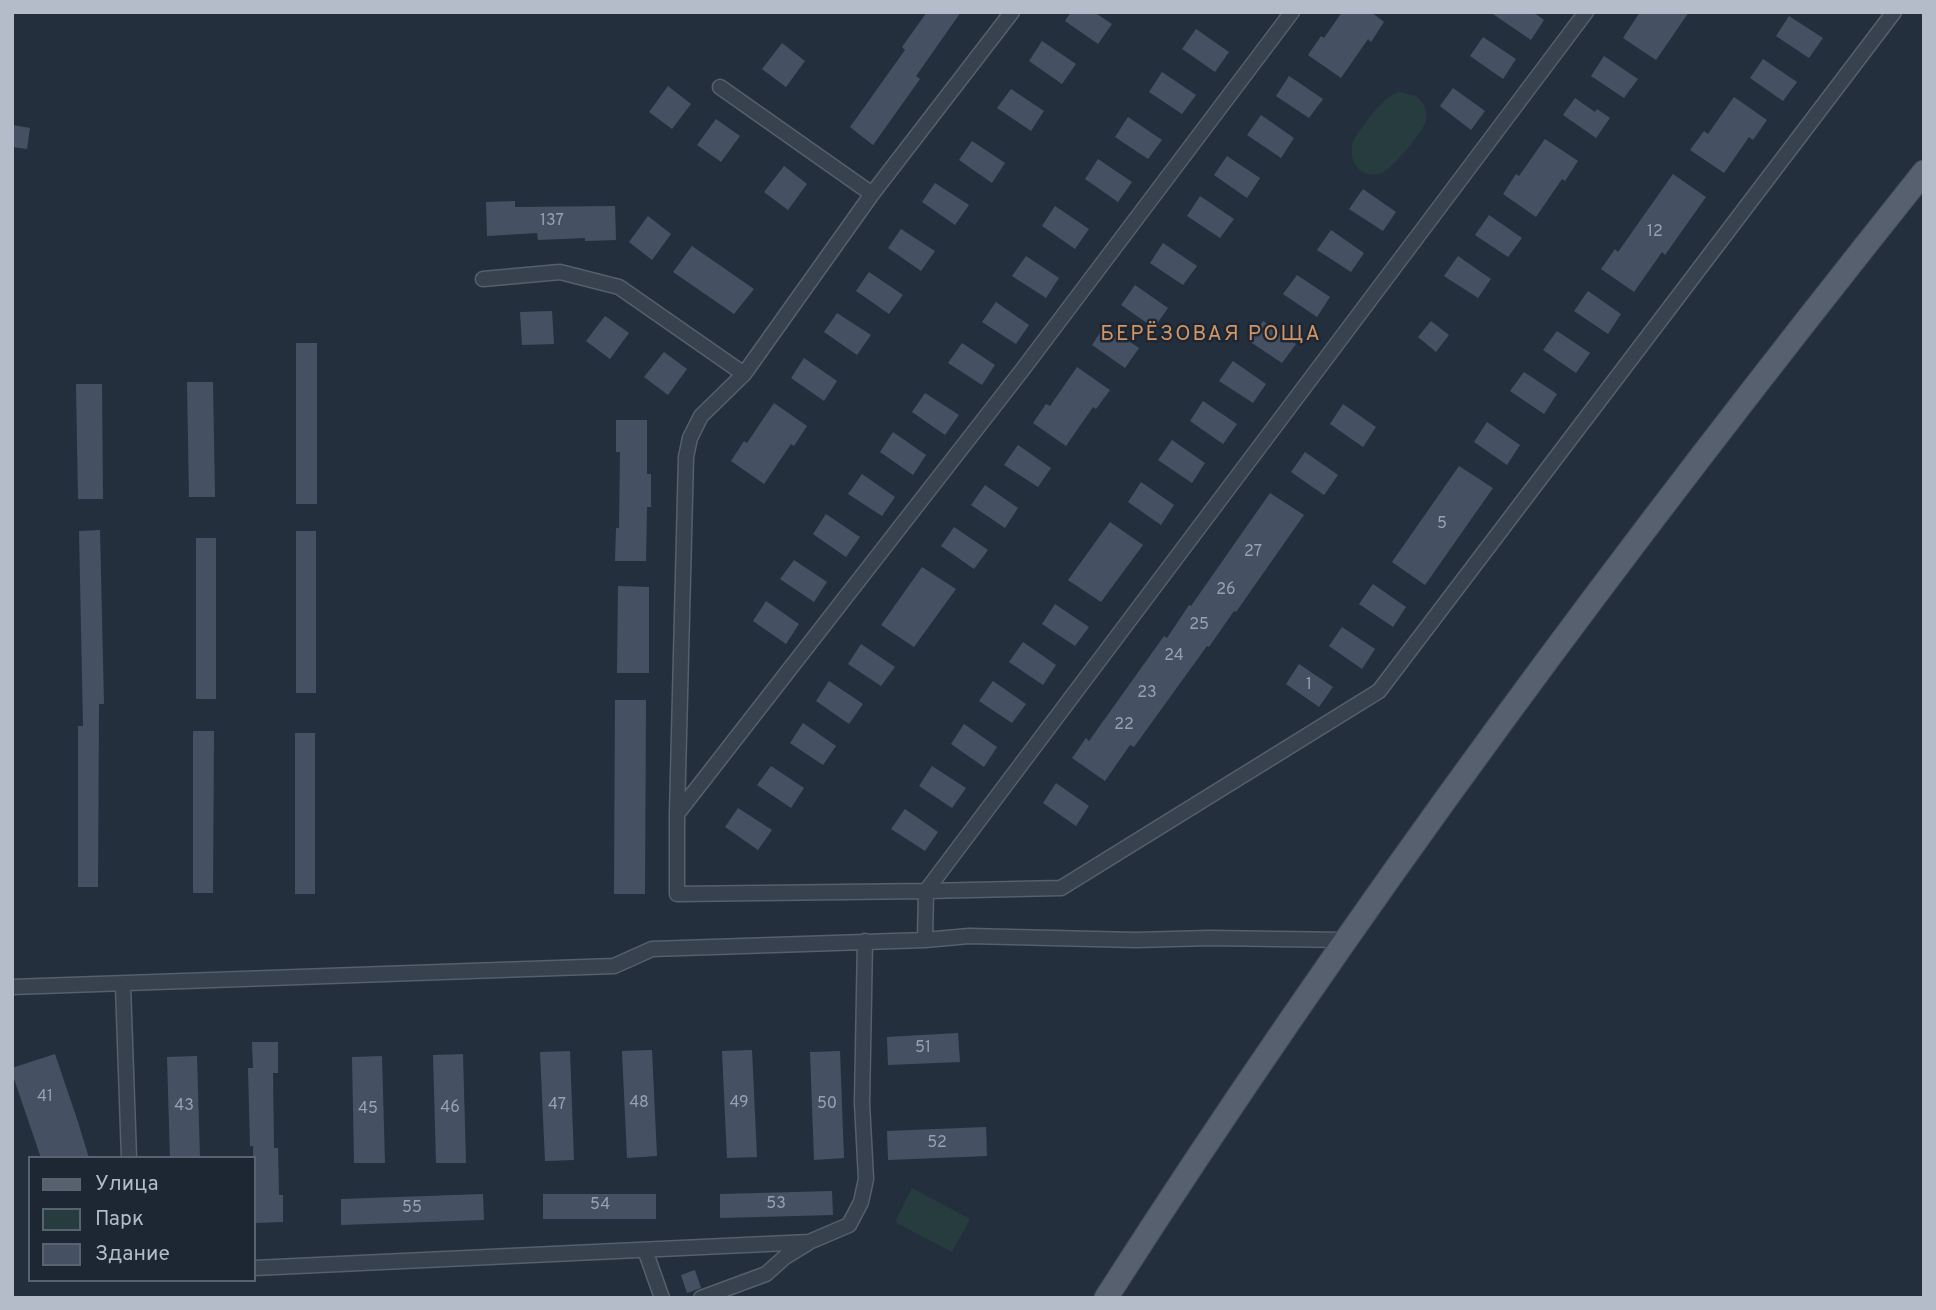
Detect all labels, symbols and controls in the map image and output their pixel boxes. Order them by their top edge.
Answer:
house number: 137 [540,212,564,232]
house number: 12 [1647,223,1663,243]
district label: БЕРЁЗОВАЯ РОЩА [1102,323,1320,349]
house number: 5 [1437,515,1447,535]
house number: 27 [1244,543,1262,563]
house number: 26 [1216,581,1236,601]
house number: 25 [1189,616,1209,636]
house number: 24 [1164,647,1184,667]
house number: 1 [1306,676,1312,696]
house number: 23 [1137,684,1157,704]
house number: 22 [1114,716,1134,736]
house number: 51 [915,1039,931,1059]
house number: 41 [37,1088,53,1108]
house number: 48 [629,1094,649,1114]
house number: 49 [729,1094,749,1114]
house number: 50 [817,1095,837,1115]
house number: 47 [548,1096,566,1116]
house number: 43 [174,1097,194,1117]
house number: 46 [440,1099,460,1119]
house number: 45 [358,1100,378,1120]
house number: 52 [927,1134,947,1154]
legend [28,1156,256,1282]
text: Улица [95,1171,159,1198]
house number: 53 [766,1195,786,1215]
house number: 54 [590,1196,610,1216]
house number: 55 [402,1199,422,1219]
text: Парк [95,1206,144,1233]
text: Здание [95,1241,170,1268]

